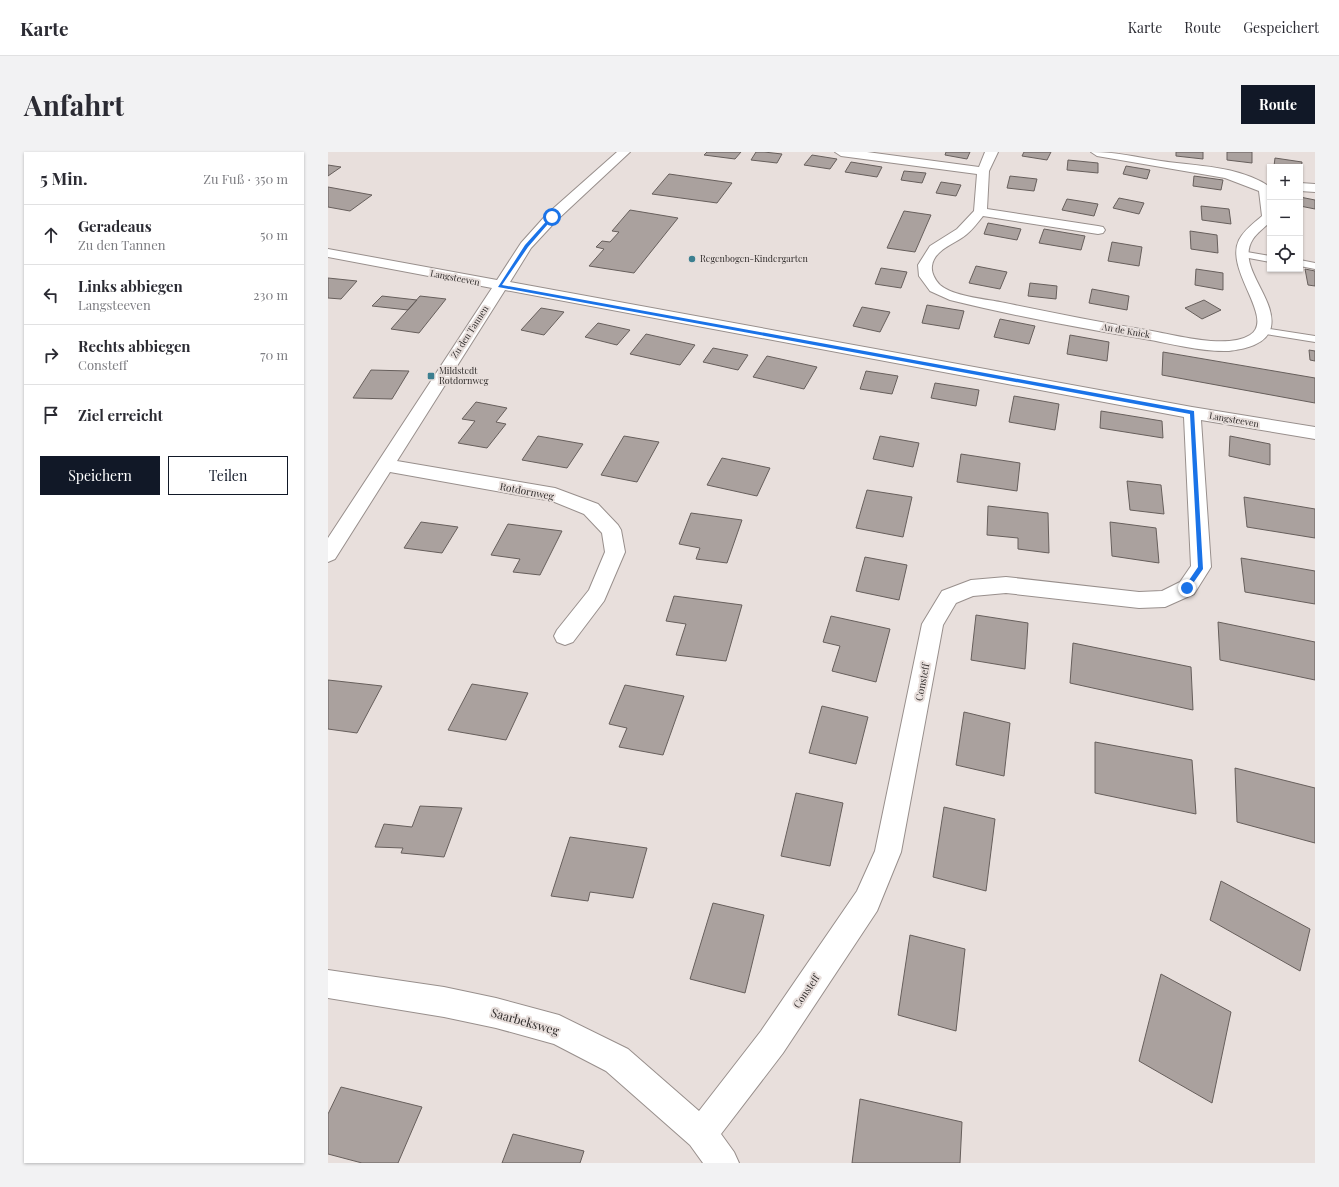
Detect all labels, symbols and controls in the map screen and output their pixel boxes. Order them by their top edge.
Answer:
text: Karte [20,15,68,41]
text: Karte [1128,18,1162,37]
text: Route [1184,18,1221,37]
text: Gespeichert [1243,18,1319,37]
button: Route [1241,85,1315,124]
text: Anfahrt [24,86,124,123]
map controls [1267,164,1303,272]
button: + [1267,164,1303,200]
text: 5 Min. [40,167,88,189]
text: Zu Fuß · 350 m [203,170,288,187]
button: − [1267,200,1303,236]
route start [543,208,561,226]
text: Geradeaus [78,216,152,236]
icon: ahead [40,224,62,246]
text: 50 m [260,226,288,243]
text: Zu den Tannen [78,236,165,253]
button: locate [1267,236,1303,272]
place label: Regenbogen-Kindergarten [700,252,809,264]
marker: Regenbogen-Kindergarten [687,254,697,264]
street label: Langsteeven [429,266,482,288]
text: Links abbiegen [78,276,183,296]
icon: left [40,284,62,306]
text: 230 m [253,286,288,303]
text: Langsteeven [78,296,151,313]
street label: Zu den Tannen [448,302,491,360]
street label: An de Knick [1100,320,1151,340]
text: Rechts abbiegen [78,336,191,356]
icon: right [40,344,62,366]
text: 70 m [260,346,288,363]
text: Consteff [78,356,127,373]
place label: Mildstedt Rotdornweg [439,364,489,386]
marker: Mildstedt Rotdornweg [426,371,436,381]
icon: arrive [40,404,62,426]
text: Ziel erreicht [78,405,163,425]
street label: Langsteeven [1208,409,1261,429]
button: Speichern [40,456,160,495]
button: Teilen [168,456,288,495]
street label: Rotdornweg [499,479,556,503]
route end [1178,579,1196,597]
street label: Consteff [912,661,933,702]
street label: Consteff [790,970,823,1011]
street label: Saarbeksweg [489,1004,562,1039]

